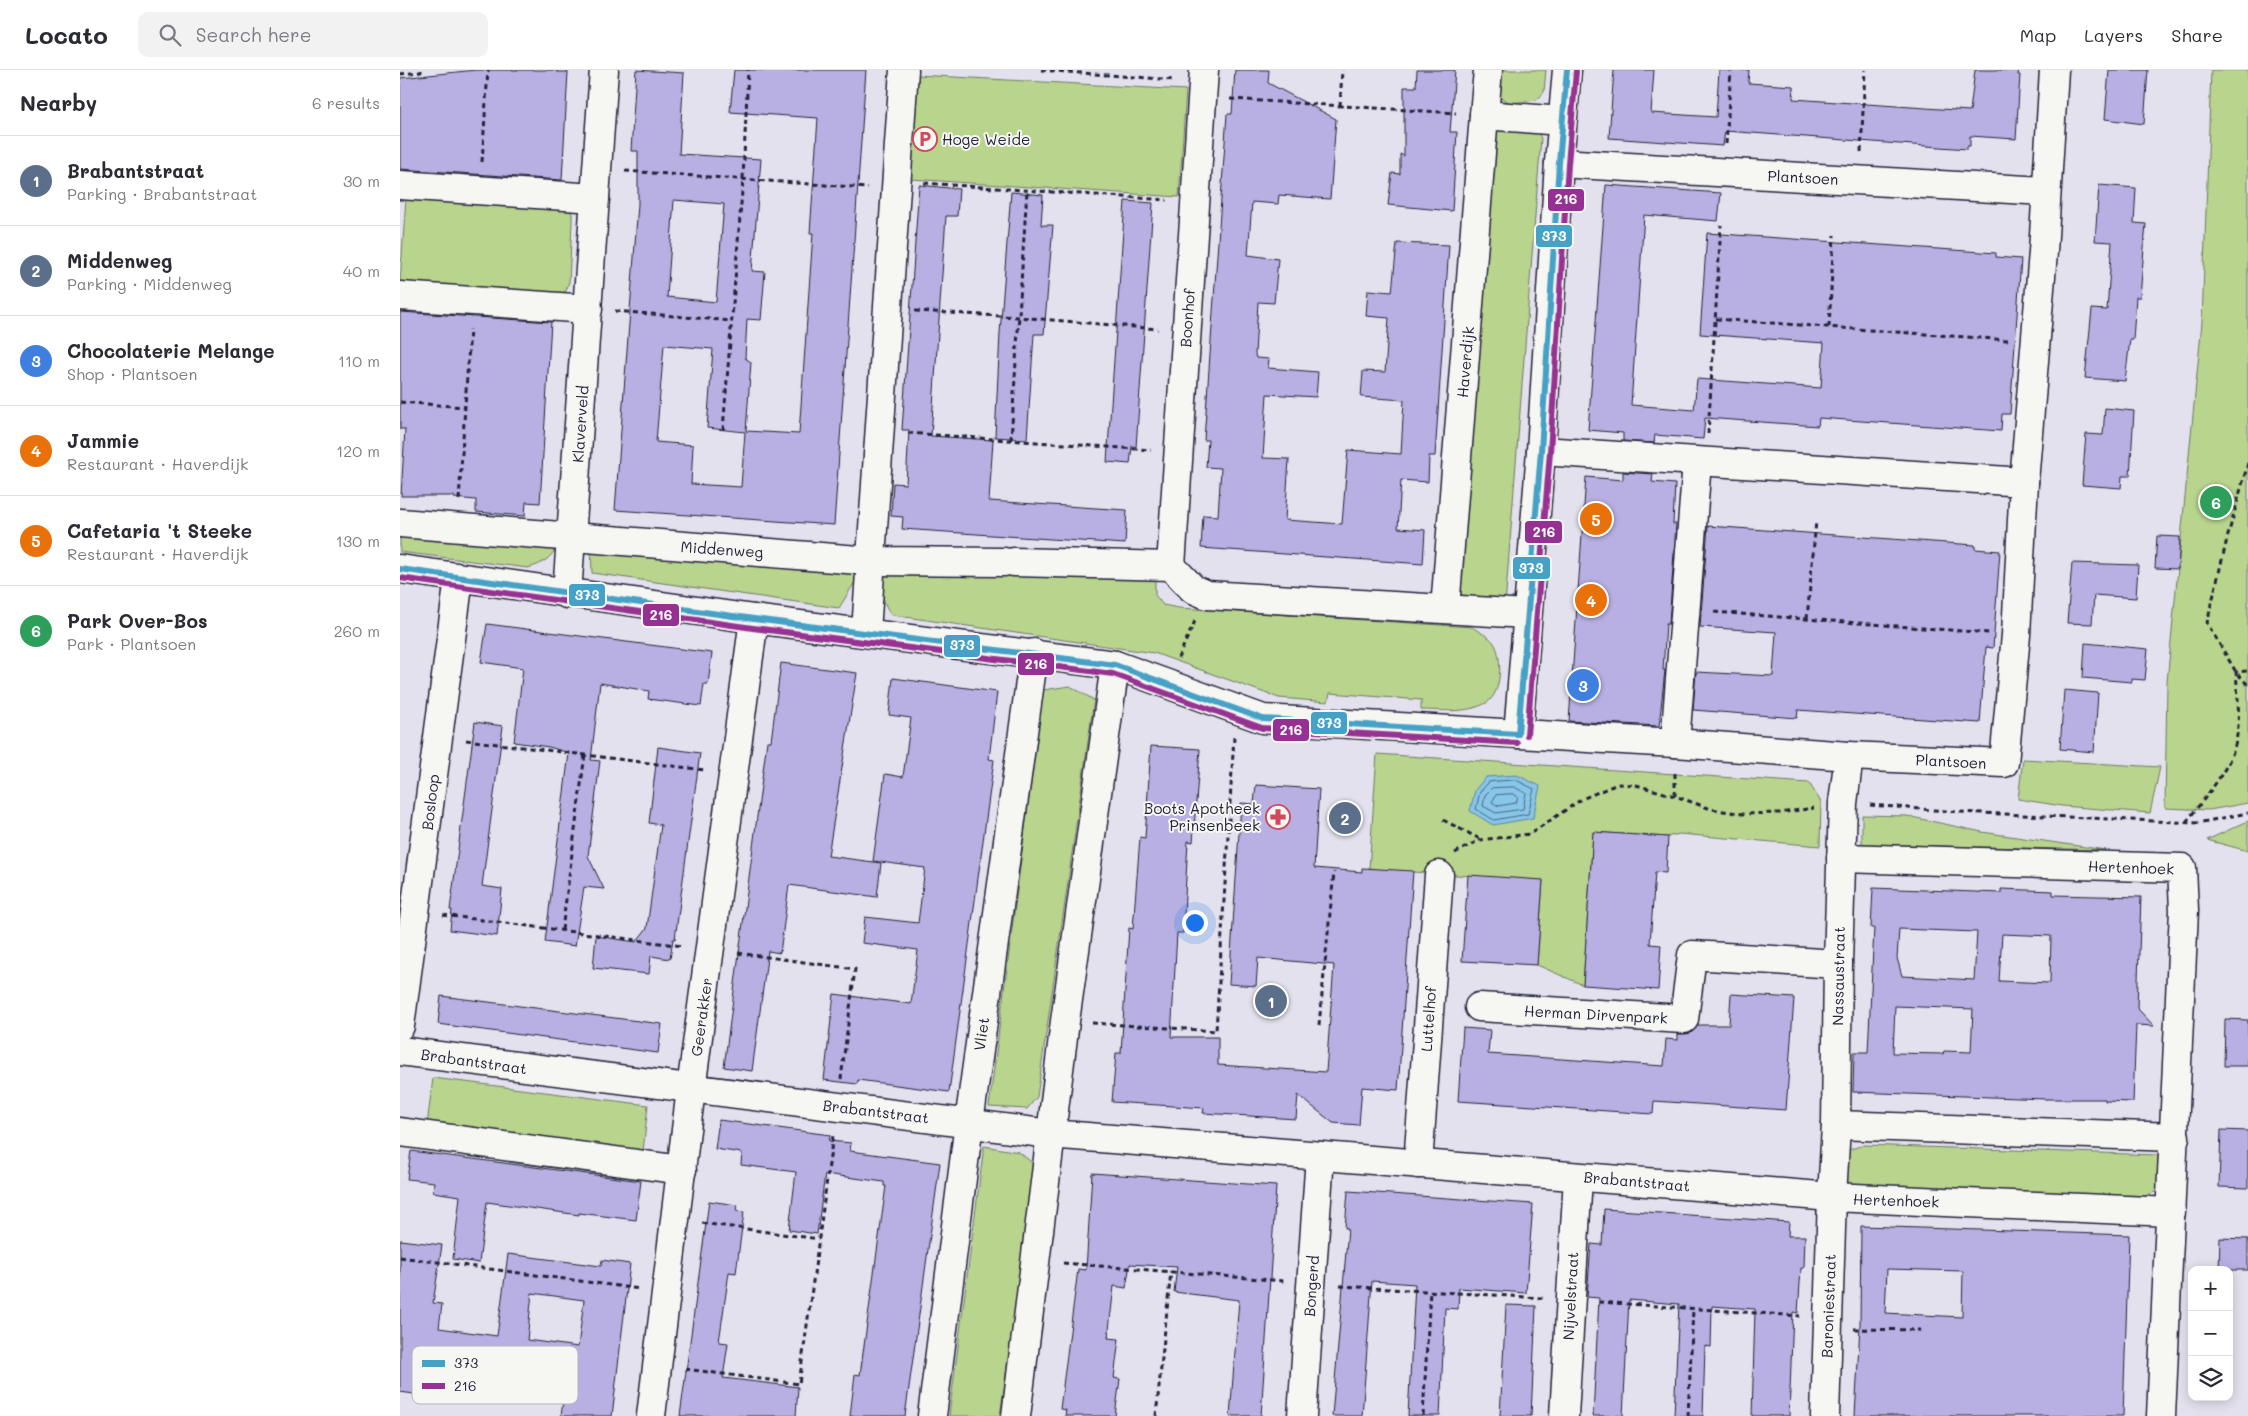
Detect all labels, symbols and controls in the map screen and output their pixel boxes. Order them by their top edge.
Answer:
search box [138,12,488,57]
text: Locato [25,19,108,50]
icon: search [156,21,184,49]
text: Search here [196,22,311,47]
text: Map [2020,23,2056,47]
text: Layers [2084,23,2143,47]
text: Share [2171,23,2223,47]
text: Nearby [20,89,97,116]
text: 6 results [312,92,380,113]
parking icon: Hoge Weide [912,126,938,152]
place label: Hoge Weide [942,129,1030,149]
text: Brabantstraat [67,158,204,183]
street label: Plantsoen [1767,165,1839,189]
text: 1 [32,170,40,191]
text: 30 m [343,170,380,191]
text: Parking · Brabantstraat [67,183,257,204]
line badge: 216 [1547,188,1585,212]
text: 216 [1555,189,1577,208]
line badge: 373 [1535,224,1573,248]
text: 373 [1542,226,1566,245]
text: Middenweg [67,248,172,273]
text: 2 [32,260,40,281]
text: 40 m [343,260,380,281]
text: Parking · Middenweg [67,273,232,294]
street label: Boonhof [1175,287,1199,348]
street label: Haverdijk [1452,325,1478,399]
text: Chocolaterie Melange [67,338,275,363]
text: 3 [31,350,41,371]
text: 110 m [338,350,380,371]
text: Shop · Plantsoen [67,363,197,384]
street label: Klaverveld [567,385,593,463]
text: Jammie [67,428,139,453]
text: 4 [31,440,41,461]
text: 120 m [336,440,380,461]
text: Restaurant · Haverdijk [67,453,249,474]
pin: 6 [2200,483,2232,521]
pin: 5 [1580,500,1612,538]
text: Cafetaria 't Steeke [67,518,252,543]
line badge: 216 [1524,520,1563,544]
text: 216 [1533,522,1555,541]
text: 5 [31,530,41,551]
text: 130 m [336,530,380,551]
street label: Middenweg [680,536,764,562]
text: Restaurant · Haverdijk [67,543,249,564]
line badge: 373 [1512,556,1551,580]
text: 373 [1519,558,1543,577]
pin: 4 [1575,581,1607,619]
line badge: 373 [568,583,606,607]
text: 373 [575,585,599,604]
line badge: 216 [642,603,680,627]
text: 216 [650,605,672,624]
text: Park Over-Bos [67,608,208,633]
text: 6 [31,620,41,641]
text: 260 m [334,620,380,641]
text: Park · Plantsoen [67,633,196,654]
line badge: 373 [943,634,981,658]
text: 373 [950,635,974,654]
line badge: 216 [1017,652,1055,676]
text: 216 [1025,654,1047,673]
pin: 3 [1567,666,1599,704]
line badge: 373 [1310,711,1348,735]
text: 373 [1317,713,1341,732]
line badge: 216 [1272,718,1310,742]
text: 216 [1280,720,1302,739]
street label: Plantsoen [1915,749,1987,773]
street label: Bosloop [417,773,443,831]
place label: Boots Apotheek Prinsenbeek [1144,798,1260,835]
pin: 2 [1329,799,1361,837]
pharmacy icon: Boots Apotheek Prinsenbeek [1265,804,1291,830]
street label: Hertenhoek [2088,855,2175,879]
your location [1182,910,1208,936]
street label: Nassaustraat [1827,926,1849,1026]
street label: Geerakker [686,976,716,1058]
pin: 1 [1255,982,1287,1020]
street label: Luttelhof [1416,984,1440,1052]
street label: Herman Dirvenpark [1524,1000,1668,1028]
street label: Vliet [969,1016,993,1052]
street label: Brabantstraat [420,1044,528,1078]
street label: Brabantstraat [822,1095,930,1127]
street label: Brabantstraat [1583,1166,1691,1196]
street label: Hertenhoek [1853,1188,1940,1212]
street label: Nijvelstraat [1558,1251,1582,1341]
street label: Baroniestraat [1816,1254,1840,1358]
street label: Bongerd [1299,1255,1323,1317]
map controls [2188,1266,2233,1401]
button: + [2188,1266,2233,1311]
button: − [2188,1311,2233,1356]
legend [412,1346,578,1404]
text: 373 [454,1353,478,1372]
button: layers [2188,1356,2233,1401]
text: 216 [454,1376,477,1395]

